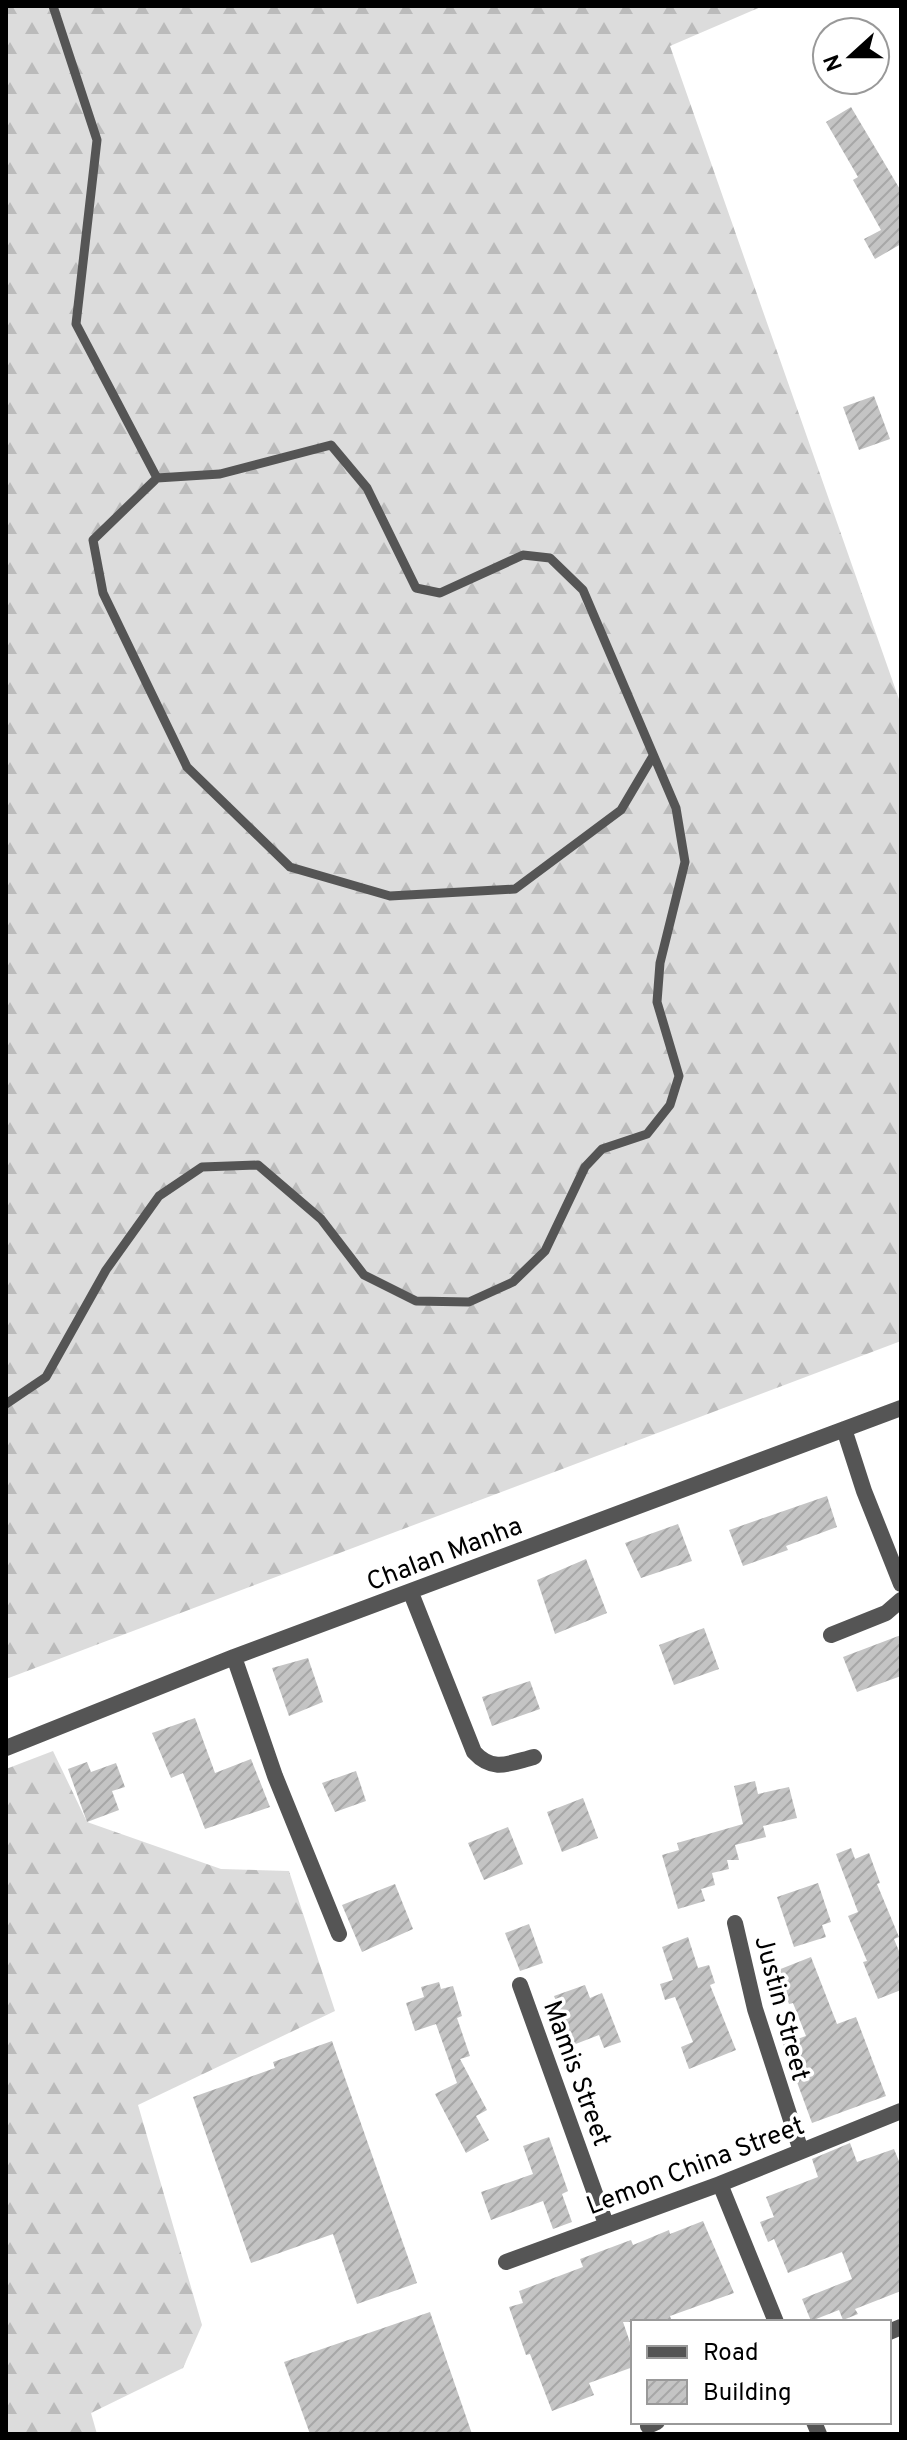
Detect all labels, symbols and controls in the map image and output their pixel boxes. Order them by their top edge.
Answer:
north arrow [811,16,891,96]
text: N [819,50,850,74]
street label: Chalan Manha [362,1511,527,1600]
street label: Justin Street [745,1932,816,2085]
street label: Mamis Street [534,1996,617,2151]
street label: Lemon China Street [582,2111,809,2224]
legend [631,2320,891,2424]
text: Road [703,2339,759,2369]
text: Building [703,2379,792,2409]

